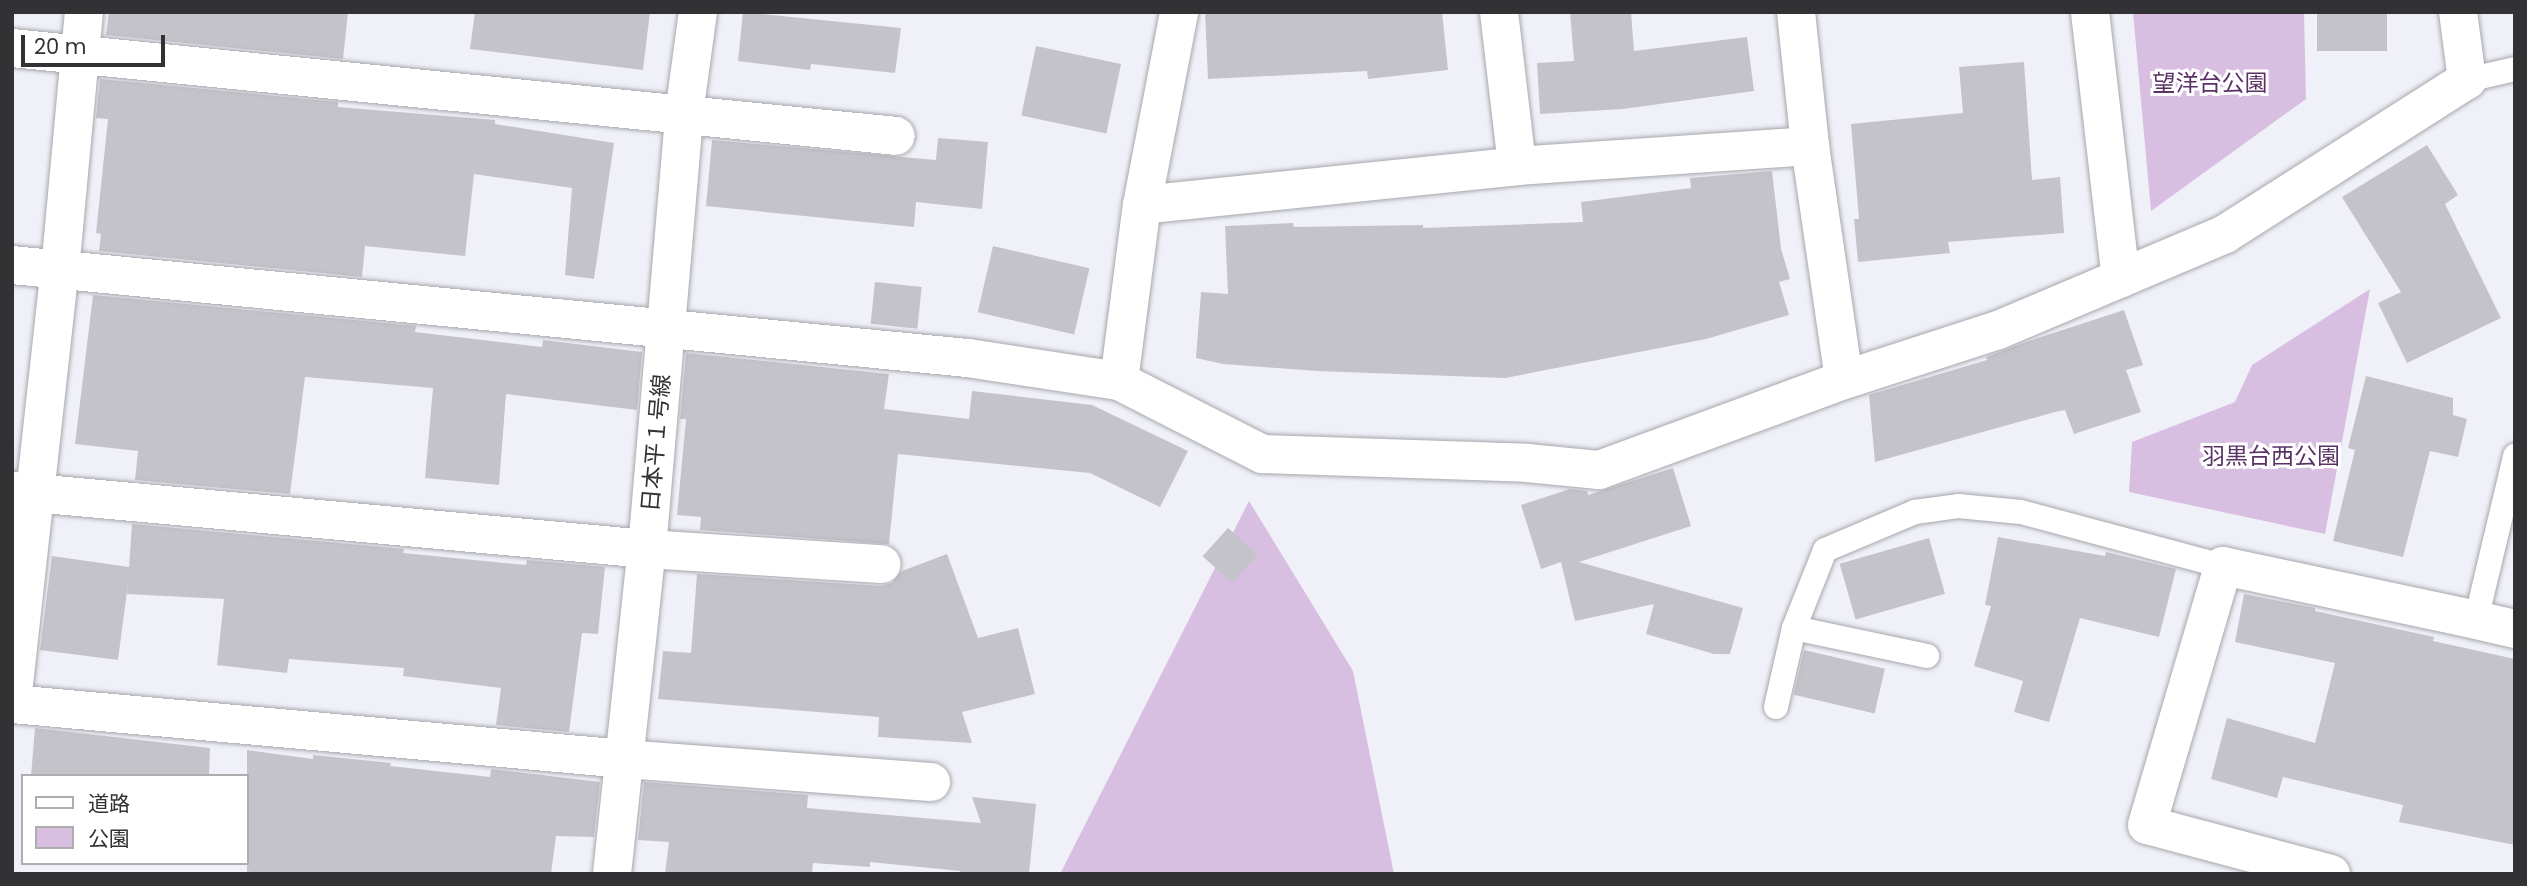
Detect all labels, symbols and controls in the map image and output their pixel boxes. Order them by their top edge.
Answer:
scale bar [24,21,168,65]
text: 20 m [34,32,87,61]
park label: 望洋台公園 [2153,69,2267,97]
street label: 日本平１号線 [636,373,676,513]
park label: 羽黒台西公園 [2202,442,2340,470]
legend [21,774,248,865]
text: 道路 [88,789,130,818]
text: 公園 [88,824,130,853]

